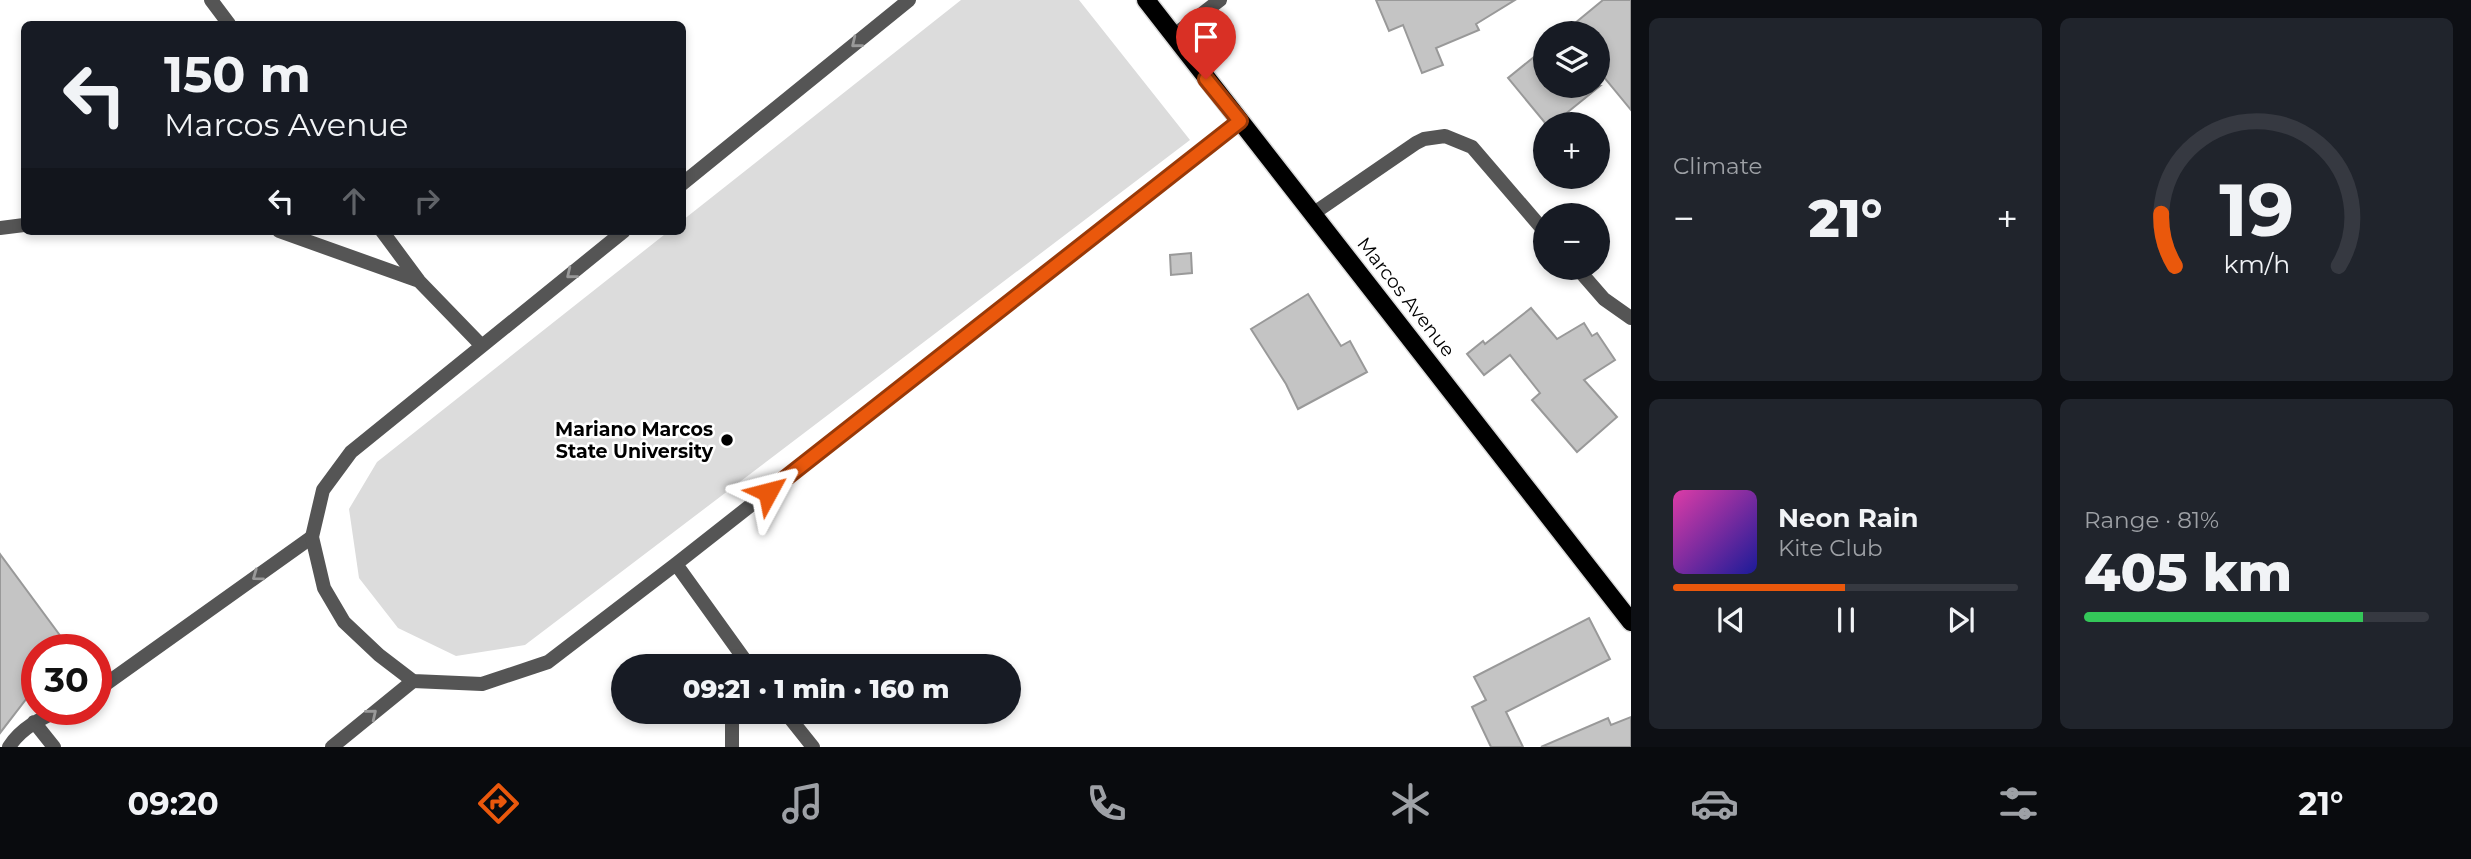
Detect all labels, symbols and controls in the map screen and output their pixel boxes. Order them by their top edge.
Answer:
pin [1176,7,1236,79]
icon: arrive [1187,18,1225,56]
map controls [1533,21,1610,280]
button: layers [1533,21,1610,98]
one-way arrow [852,35,865,47]
text: 150 m [164,45,311,104]
icon: left [49,49,140,140]
text: Marcos Avenue [164,105,408,144]
button: + [1533,112,1610,189]
text: Climate [1673,152,1762,180]
text: 19 [2219,166,2294,254]
icon: left [262,182,300,220]
icon: ahead [335,182,373,220]
icon: right [408,182,446,220]
text: 21° [1809,187,1882,250]
text: − [1673,195,1695,242]
text: + [1996,195,2018,242]
button: − [1533,203,1610,280]
street label: Marcos Avenue [1352,233,1460,361]
text: km/h [2223,248,2290,278]
one-way arrow [567,266,580,278]
place label: Mariano Marcos State University [555,418,714,463]
marker: Mariano Marcos State University [719,432,735,448]
position arrow [731,455,805,529]
text: Neon Rain [1778,502,1919,534]
text: Range · 81% [2084,506,2219,534]
text: Kite Club [1778,534,1883,562]
text: 405 km [2084,541,2292,604]
one-way arrow [252,568,265,580]
icon: previous [1712,601,1750,639]
icon: pause [1827,601,1865,639]
icon: next [1942,601,1980,639]
speed limit sign: 30 [21,634,112,725]
text: 09:21 · 1 min · 160 m [683,673,949,705]
one-way arrow [364,710,377,722]
icon: directions [474,779,523,828]
icon: music [778,779,827,828]
icon: phone [1082,779,1131,828]
icon: climate [1386,779,1435,828]
icon: car [1690,779,1739,828]
icon: filters [1994,779,2043,828]
text: 09:20 [128,784,219,823]
text: 21° [2299,784,2343,823]

